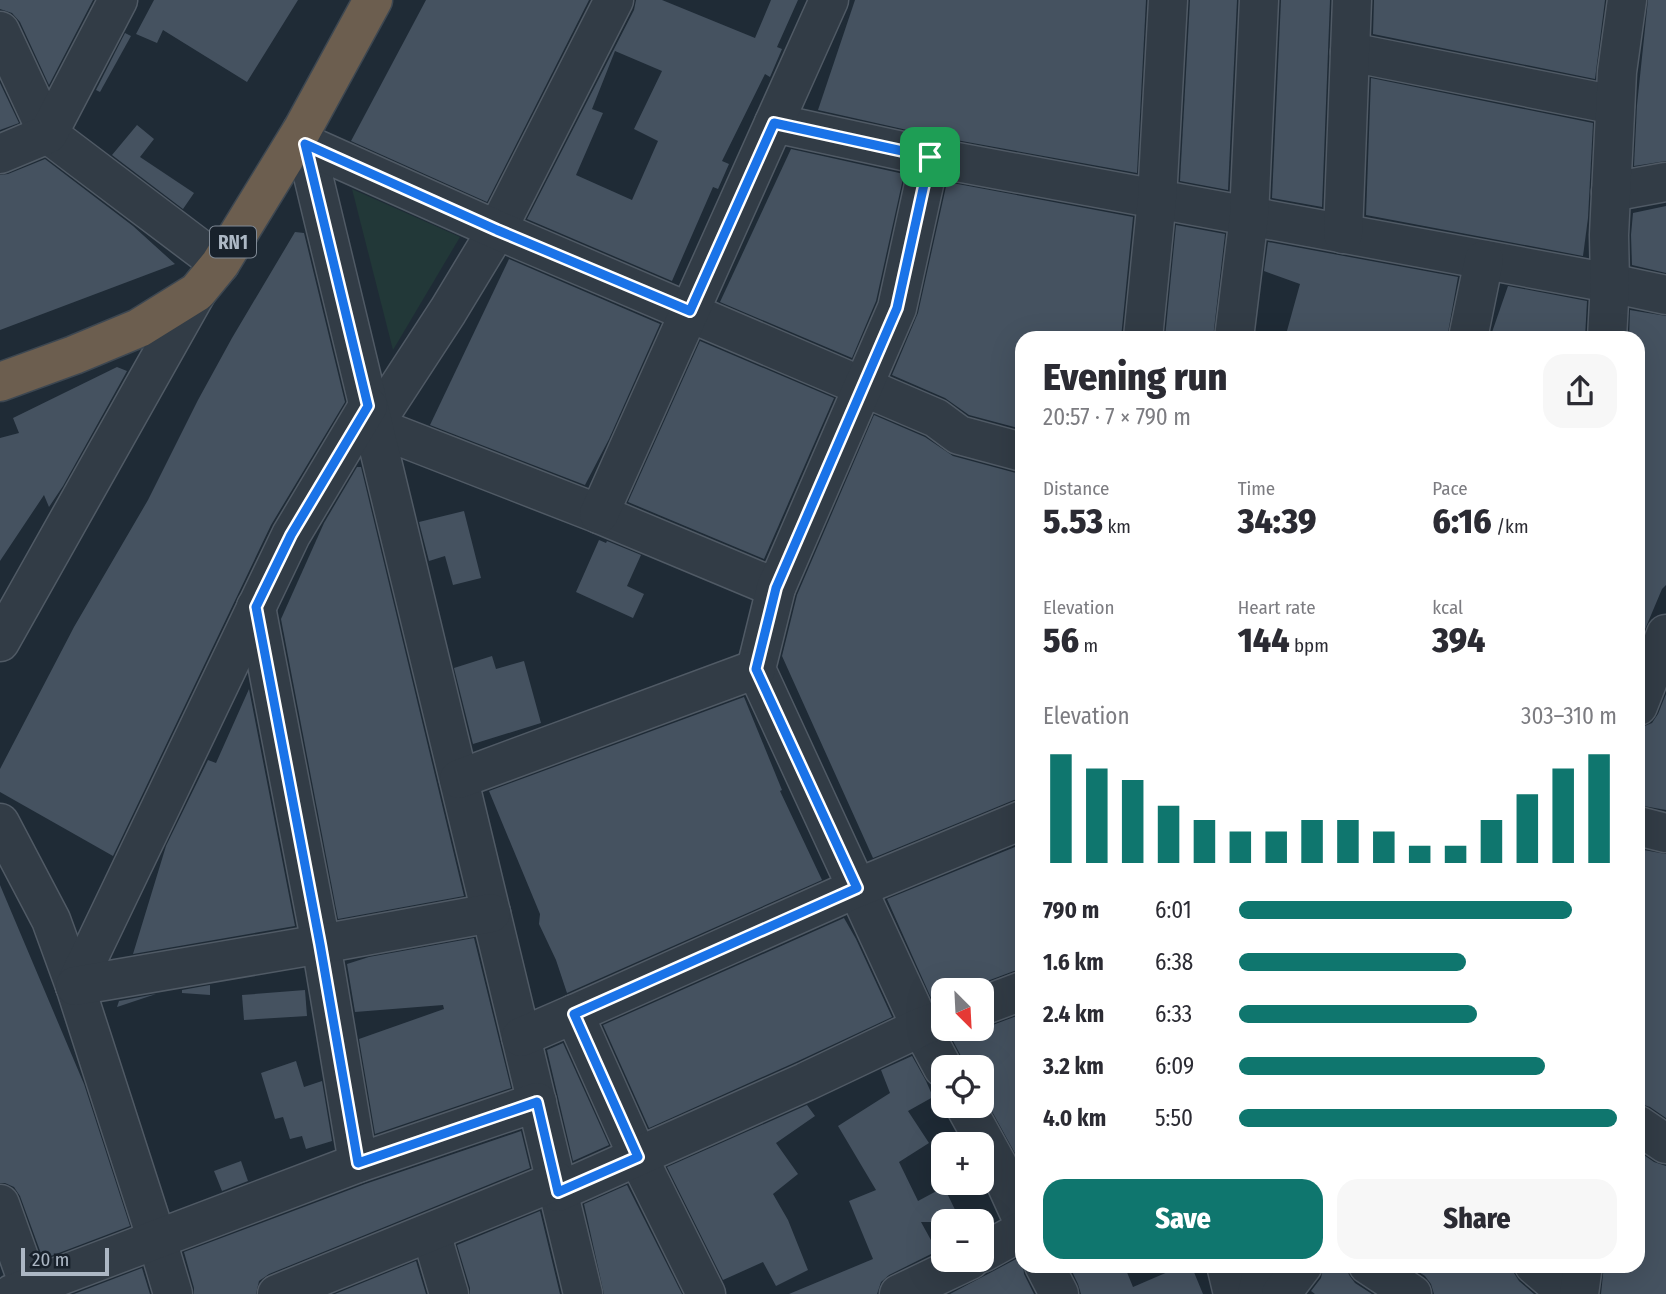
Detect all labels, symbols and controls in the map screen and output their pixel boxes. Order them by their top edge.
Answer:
pin [900,127,960,187]
icon: arrive [911,138,949,176]
road number: RN1 [210,226,256,258]
text: Evening run [1043,354,1227,400]
button: share [1543,354,1617,428]
text: 20:57 · 7 × 790 m [1043,403,1191,431]
text: Distance [1043,477,1110,500]
text: Time [1238,477,1275,500]
text: Pace [1432,477,1468,500]
text: 5.53 [1043,500,1103,542]
text: 34:39 [1238,500,1316,542]
text: 6:16 [1432,500,1492,542]
text: km [1103,515,1131,538]
text: /km [1492,515,1529,538]
text: Elevation [1043,596,1115,619]
text: Heart rate [1238,596,1316,619]
text: kcal [1432,596,1463,619]
text: 56 [1043,619,1079,661]
text: 144 [1238,619,1290,661]
text: 394 [1432,619,1485,661]
text: m [1079,634,1098,657]
text: bpm [1290,634,1329,657]
text: Elevation [1043,702,1130,730]
text: 303–310 m [1521,702,1617,730]
text: 790 m [1043,896,1099,924]
text: 6:01 [1155,896,1192,924]
text: 1.6 km [1043,948,1104,976]
text: 6:38 [1155,948,1193,976]
north arrow [931,978,994,1041]
map controls [931,978,994,1272]
text: 2.4 km [1043,1000,1104,1028]
text: 6:33 [1155,1000,1192,1028]
text: 3.2 km [1043,1052,1104,1080]
text: 6:09 [1155,1052,1194,1080]
button: locate [931,1055,994,1118]
text: 4.0 km [1043,1104,1106,1132]
text: 5:50 [1155,1104,1193,1132]
button: + [931,1132,994,1195]
button: Save [1043,1179,1323,1259]
button: Share [1337,1179,1617,1259]
button: − [931,1209,994,1272]
scale bar [21,1245,108,1277]
text: 20 m [32,1248,69,1271]

